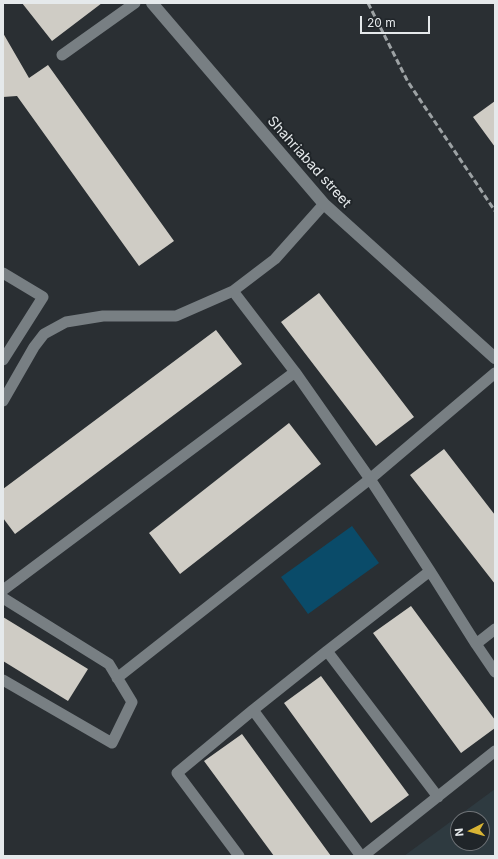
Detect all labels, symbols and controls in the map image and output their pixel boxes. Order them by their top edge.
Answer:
scale bar [362,8,432,34]
text: 20 m [367,15,396,30]
street label: Shahriabad street [264,113,354,211]
north arrow [450,811,490,851]
text: N [452,827,466,837]

